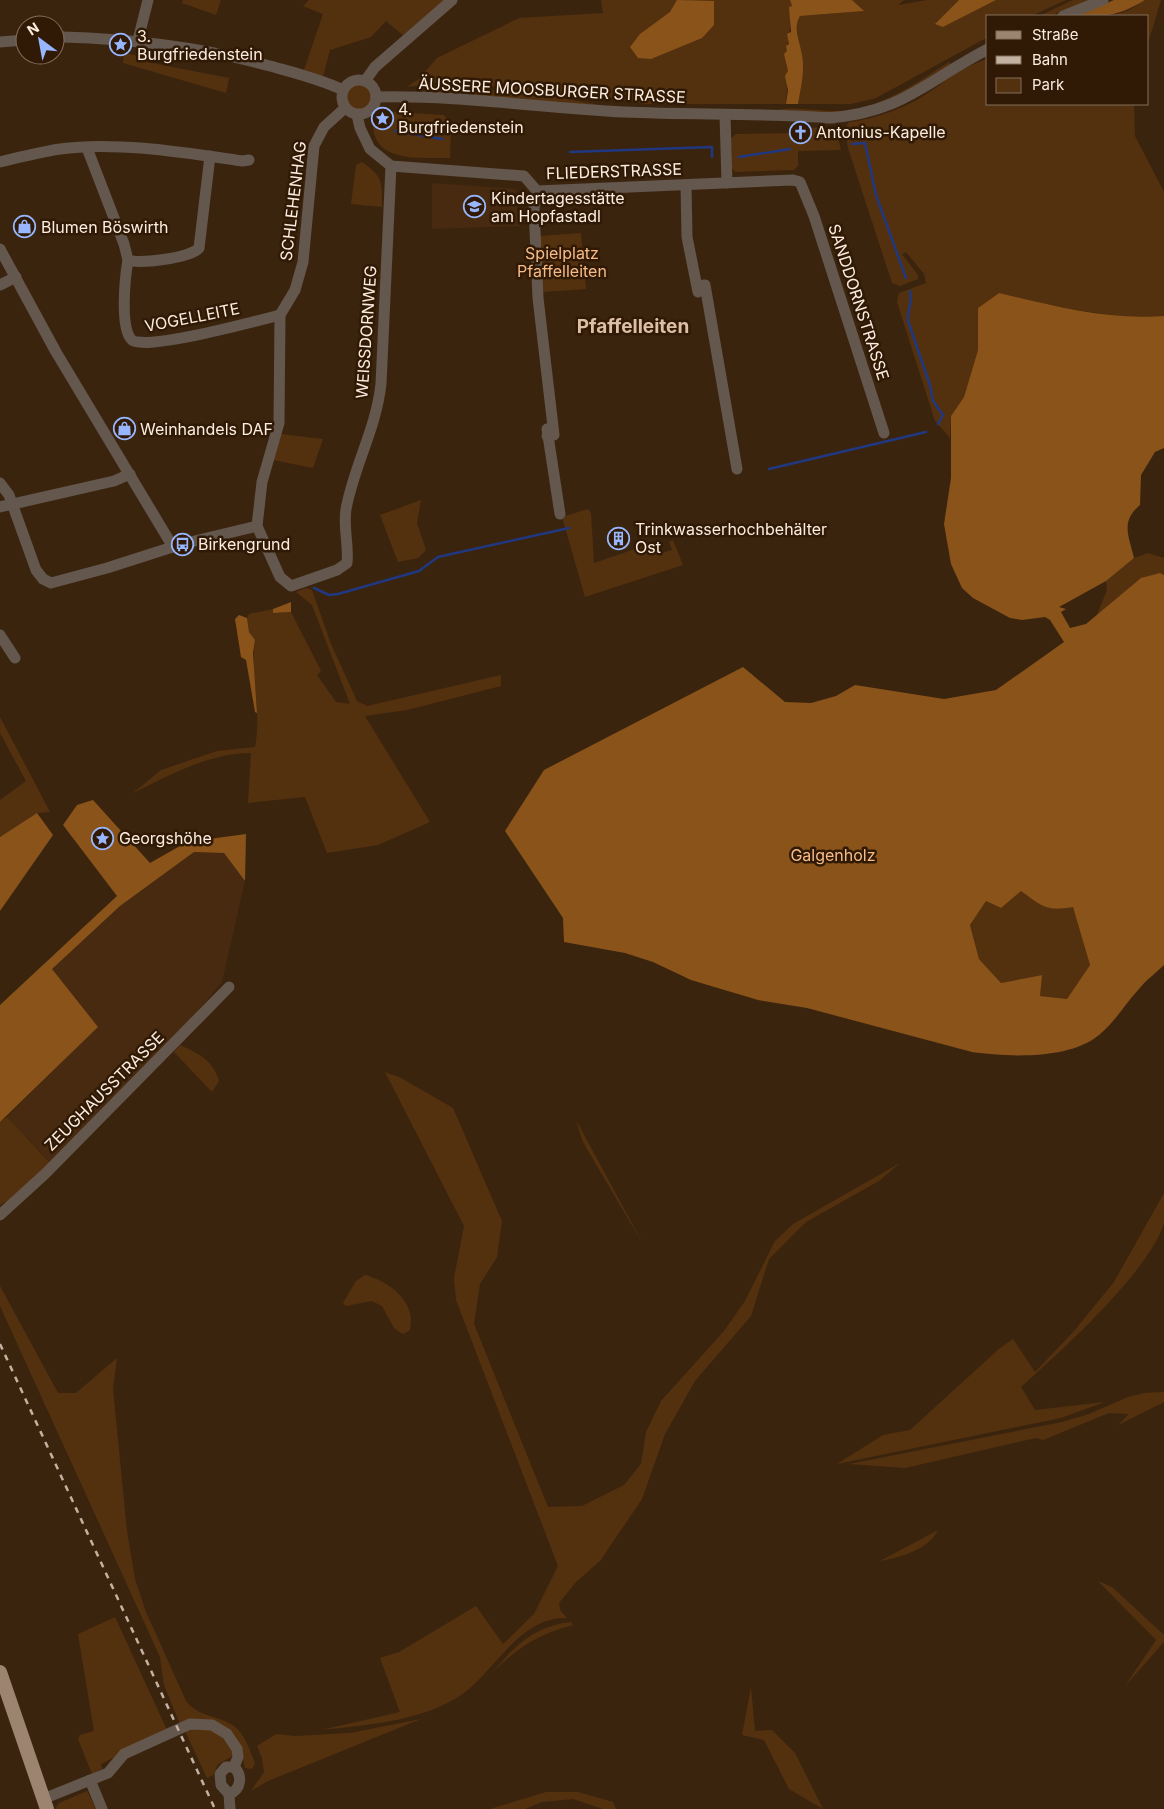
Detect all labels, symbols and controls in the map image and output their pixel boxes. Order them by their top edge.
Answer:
north arrow [15,15,65,65]
legend [986,15,1149,105]
text: N [24,19,42,39]
text: Straße [1032,25,1079,44]
place label: 3. Burgfriedenstein [137,26,263,64]
place icon: 3. Burgfriedenstein [109,33,133,57]
text: Bahn [1032,50,1068,69]
street label: ÄUSSERE MOOSBURGER STRASSE [418,73,686,107]
text: Park [1032,75,1065,94]
place label: 4. Burgfriedenstein [398,99,524,137]
place icon: 4. Burgfriedenstein [370,106,394,130]
church icon: Antonius-Kapelle [788,120,812,144]
place label: Antonius-Kapelle [816,122,946,142]
street label: SCHLEHENHAG [276,140,310,262]
street label: FLIEDERSTRASSE [546,159,682,183]
place label: Kindertagesstätte am Hopfastadl [491,188,625,226]
school or university icon: Kindertagesstätte am Hopfastadl [463,195,487,219]
shop icon: Blumen Böswirth [13,215,37,239]
place label: Blumen Böswirth [41,217,169,237]
street label: SANDDORNSTRASSE [824,221,894,383]
park label: Spielplatz Pfaffelleiten [517,243,607,281]
street label: WEISSDORNWEG [351,265,381,399]
street label: VOGELLEITE [143,298,241,336]
district label: Pfaffelleiten [577,315,689,338]
shop icon: Weinhandels DAF [112,417,136,441]
place label: Weinhandels DAF [140,419,273,439]
place label: Trinkwasserhochbehälter Ost [635,519,827,557]
building icon: Trinkwasserhochbehälter Ost [607,526,631,550]
bus stop icon: Birkengrund [170,532,194,556]
place label: Birkengrund [198,534,290,554]
place icon: Georgshöhe [91,826,115,850]
place label: Georgshöhe [119,828,212,848]
park label: Galgenholz [790,845,876,865]
street label: ZEUGHAUSSTRASSE [40,1027,168,1155]

